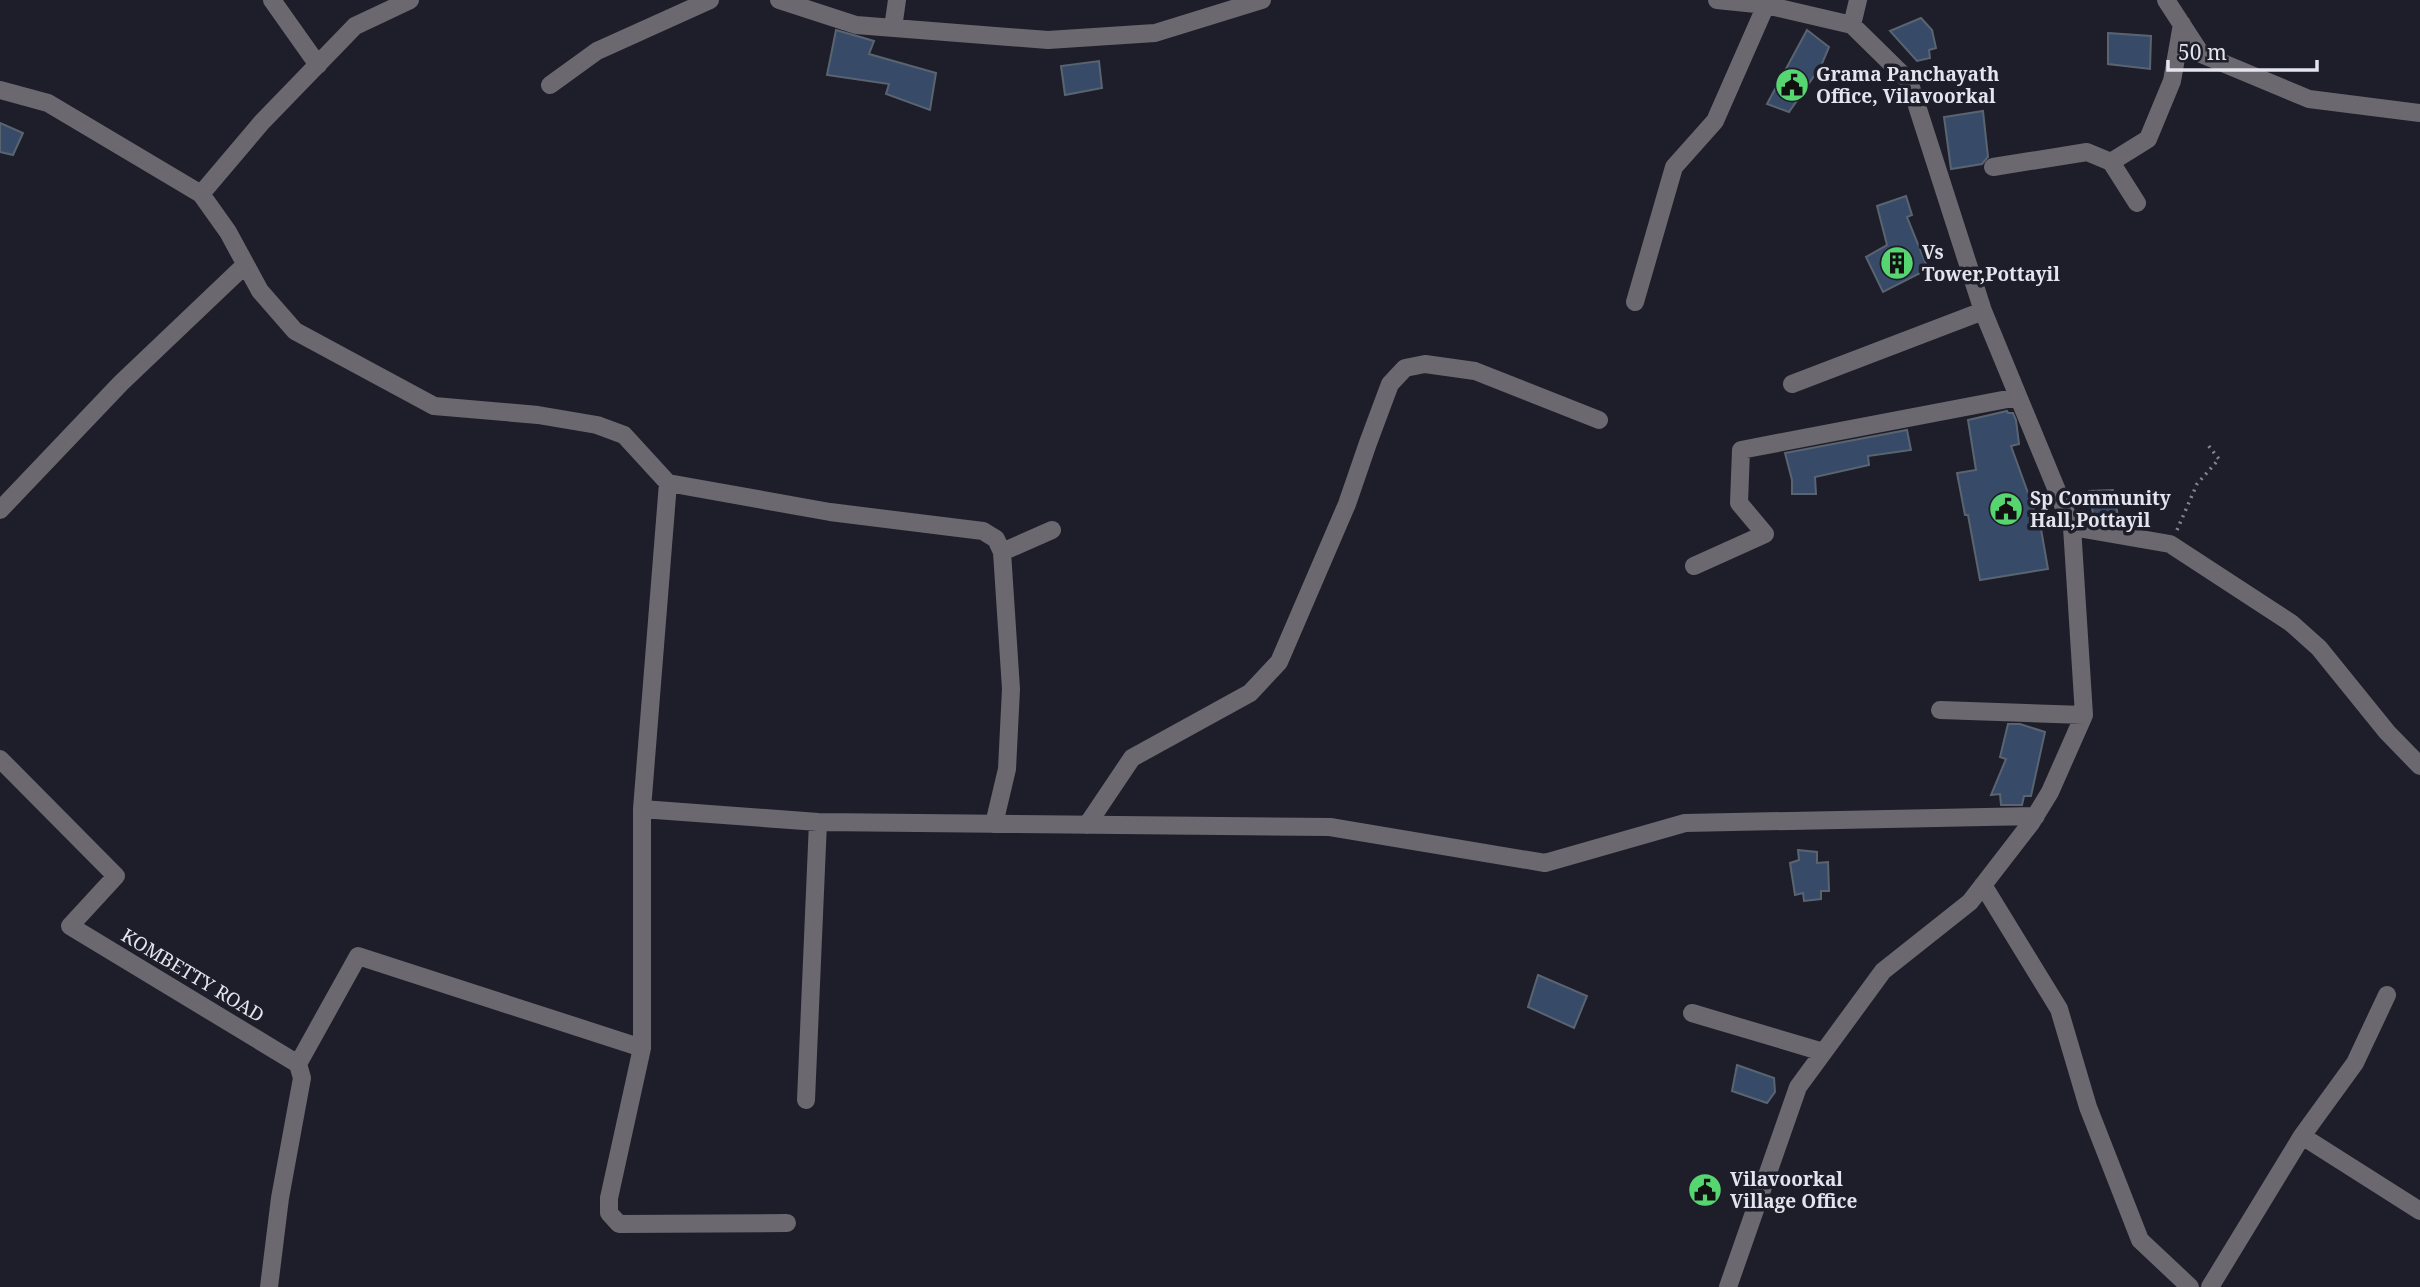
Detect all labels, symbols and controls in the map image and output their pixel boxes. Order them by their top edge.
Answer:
scale bar [2168,28,2317,72]
text: 50 m [2178,38,2227,66]
place label: Grama Panchayath Office, Vilavoorkal [1816,61,2000,109]
public building icon: Grama Panchayath Office, Vilavoorkal [1773,66,1811,104]
place label: Vs Tower,Pottayil [1922,239,2060,287]
building icon: Vs Tower,Pottayil [1878,244,1916,282]
place label: Sp Community Hall,Pottayil [2030,485,2171,533]
public building icon: Sp Community Hall,Pottayil [1987,490,2025,528]
street label: KOMBETTY ROAD [117,922,269,1028]
place label: Vilavoorkal Village Office [1730,1166,1858,1214]
public building icon: Vilavoorkal Village Office [1686,1171,1724,1209]

